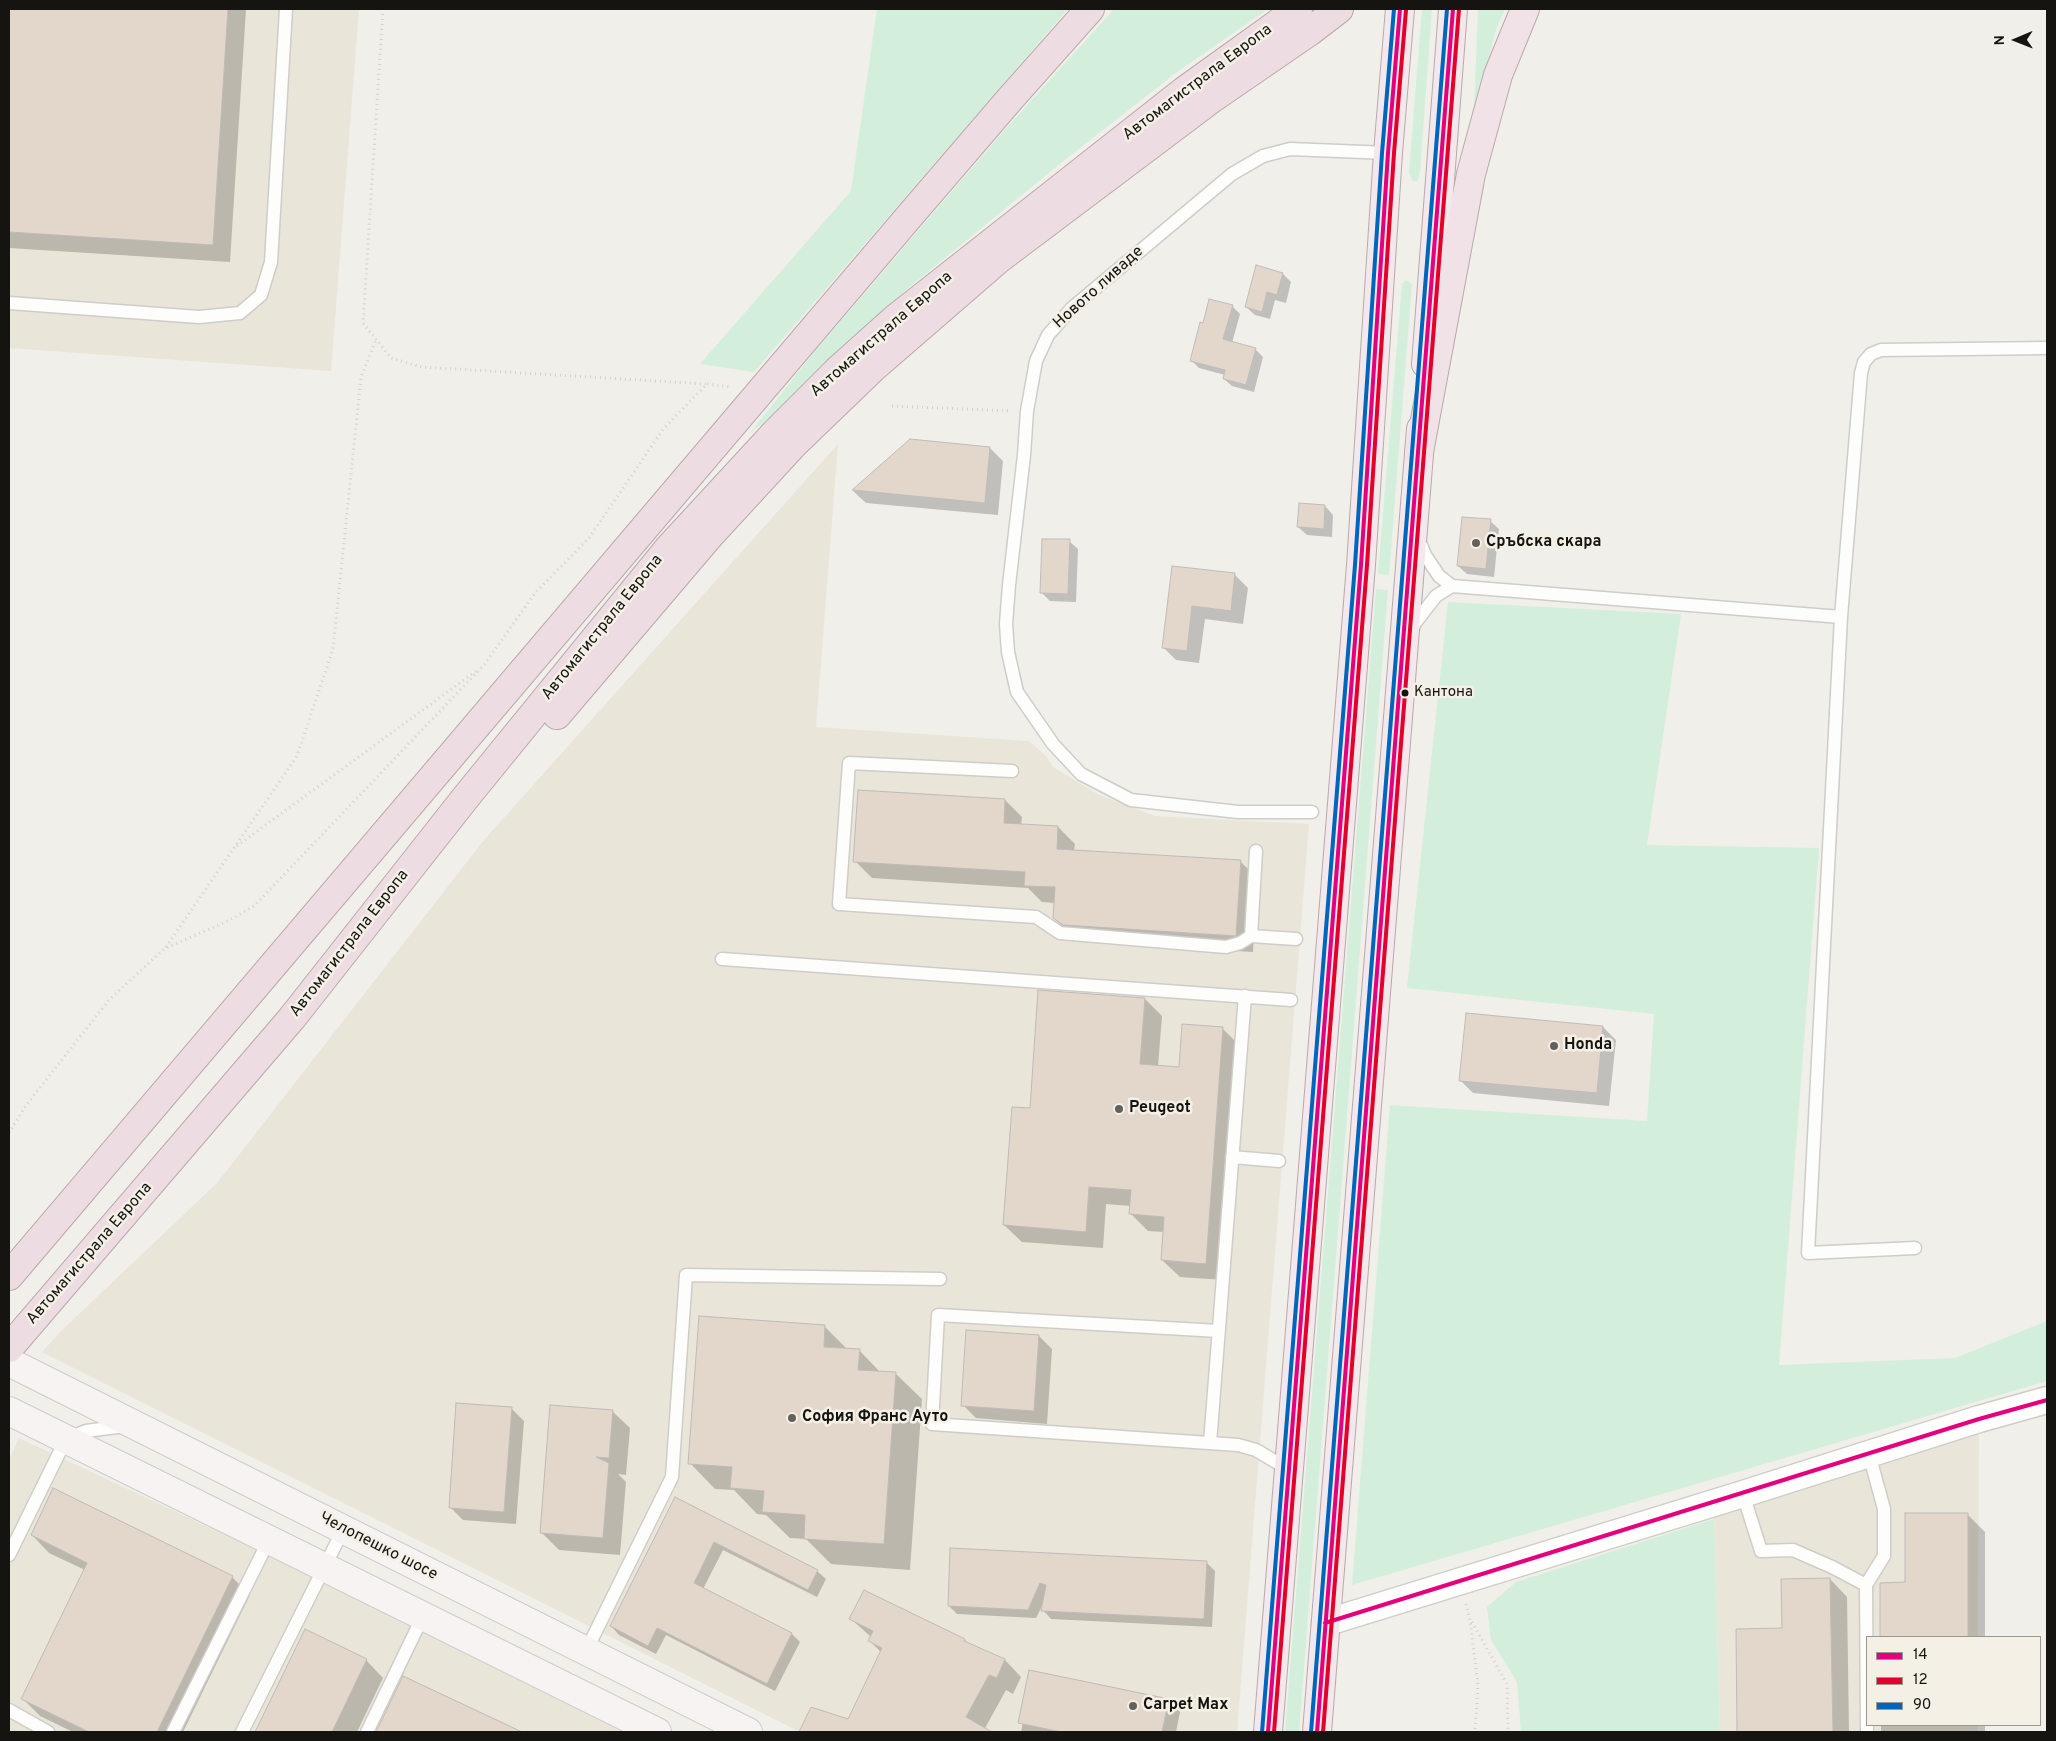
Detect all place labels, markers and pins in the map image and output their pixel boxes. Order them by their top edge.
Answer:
place label: Сръбска скара [1486,533,1601,553]
marker: Сръбска скара [1470,537,1482,549]
place label: Кантона [1414,684,1473,702]
marker: Кантона [1400,688,1410,698]
place label: Honda [1564,1036,1612,1056]
marker: Honda [1548,1040,1560,1052]
place label: Peugeot [1129,1099,1191,1119]
marker: Peugeot [1113,1103,1125,1115]
place label: София Франс Ауто [802,1408,948,1428]
marker: София Франс Ауто [786,1412,798,1424]
place label: Carpet Max [1143,1696,1228,1716]
marker: Carpet Max [1127,1700,1139,1712]

